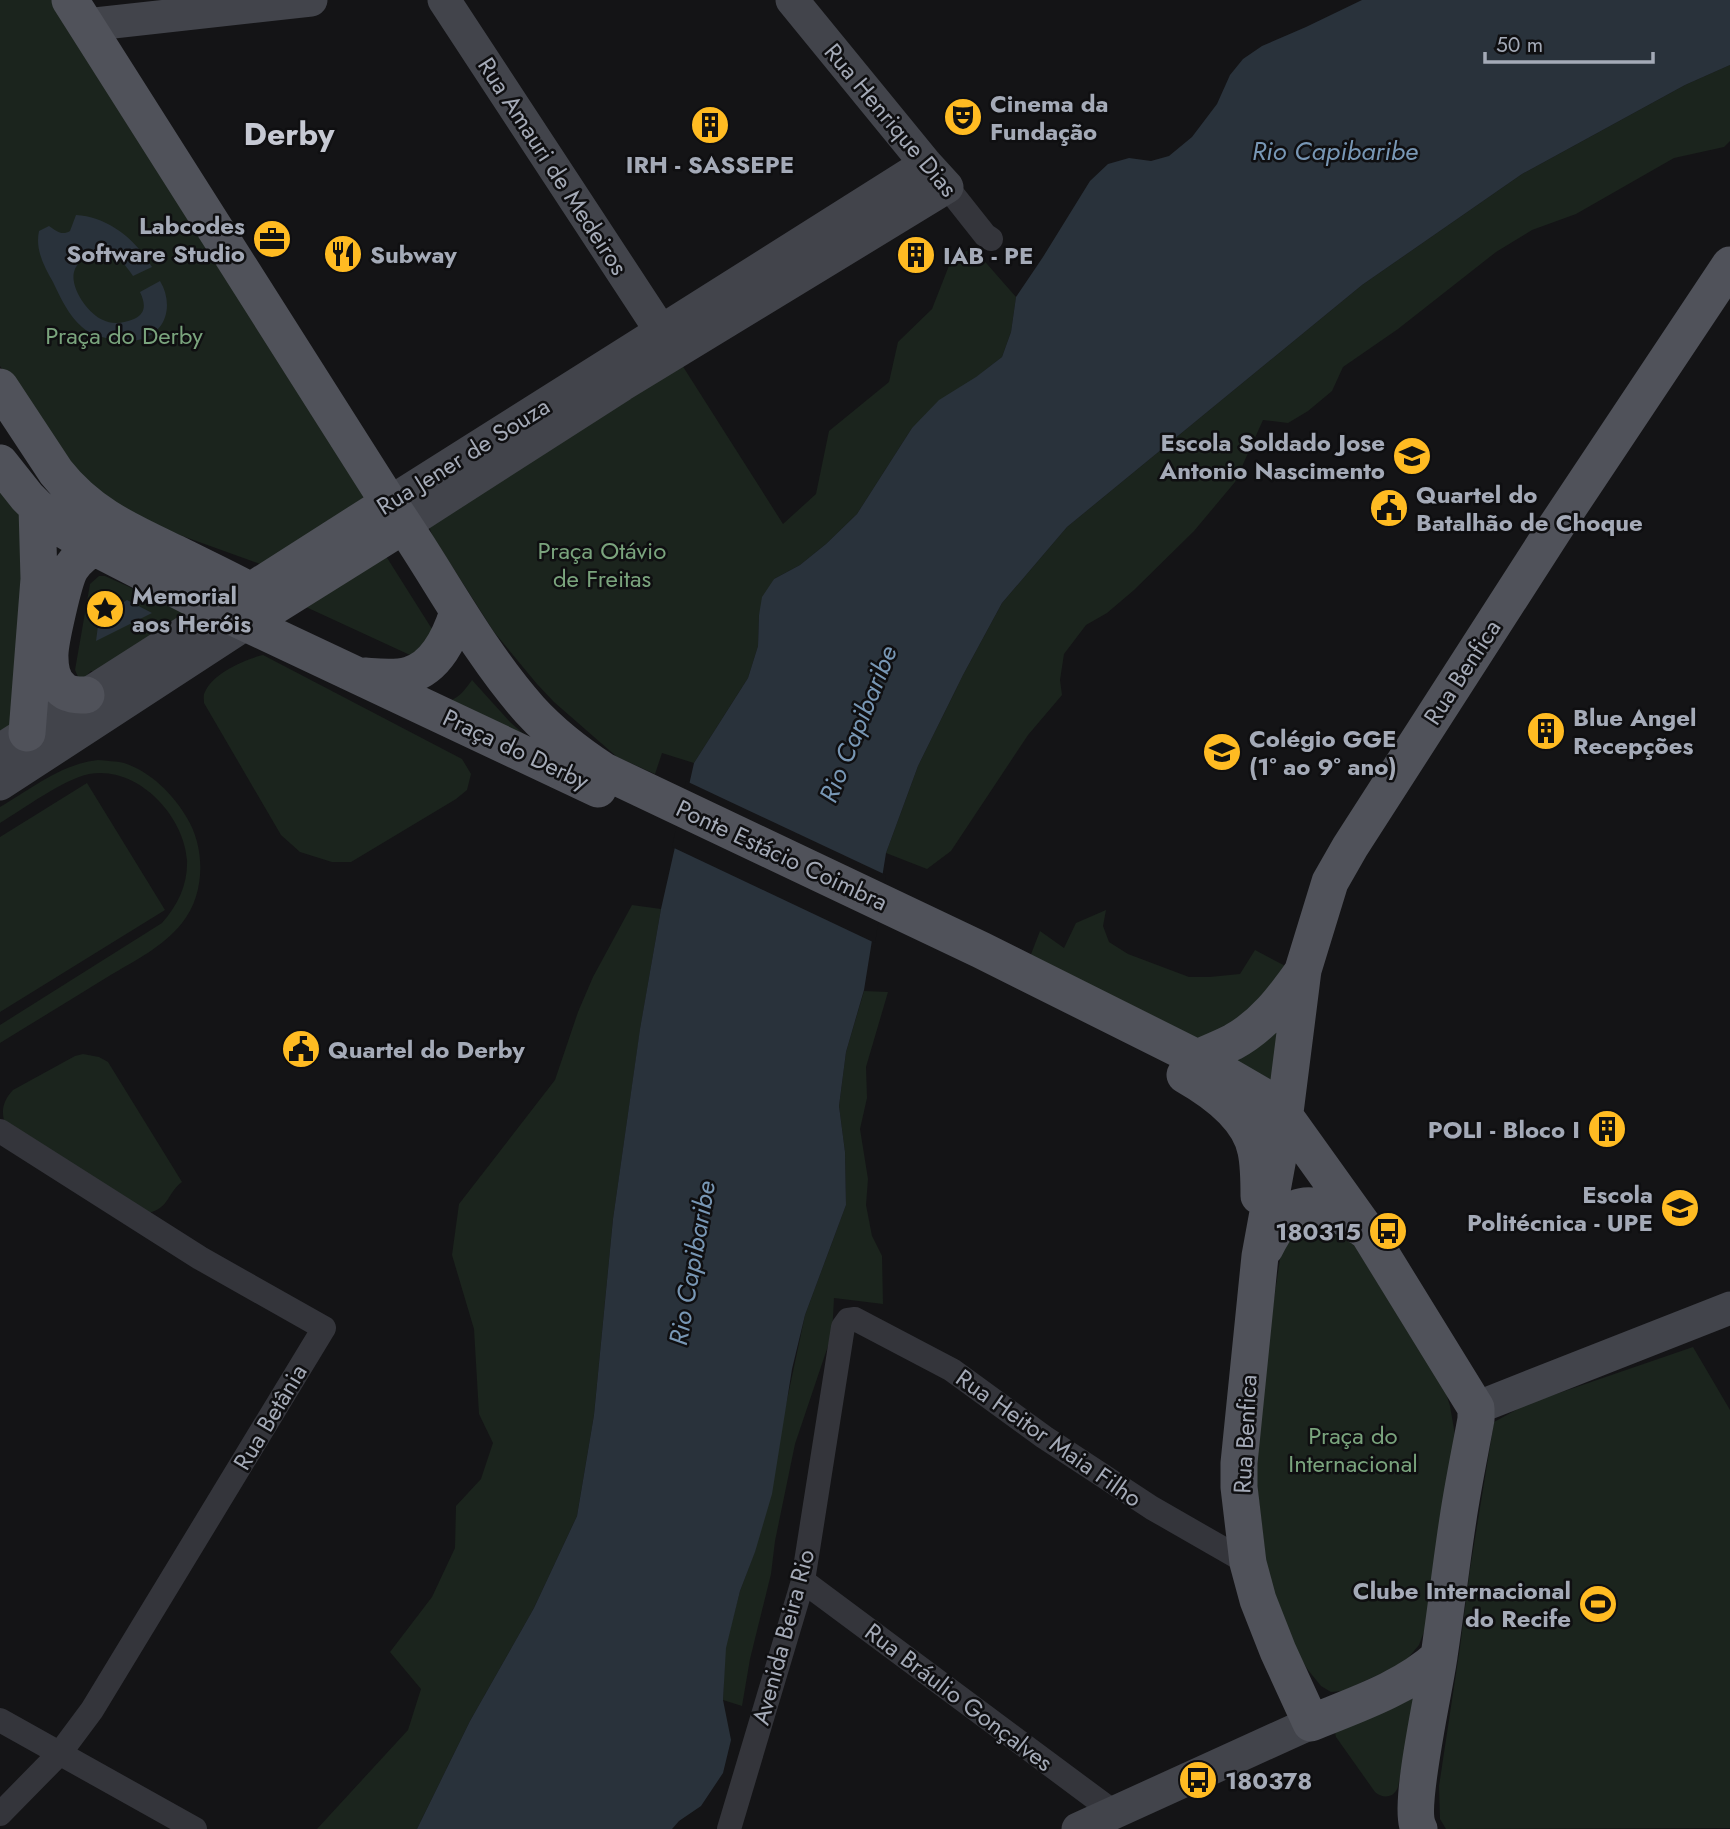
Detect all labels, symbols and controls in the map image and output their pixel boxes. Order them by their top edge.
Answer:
scale bar [1485,21,1653,65]
text: 50 m [1496,30,1543,60]
street label: Rua Henrique Dias [816,36,966,204]
street label: Rua Amauri de Medeiros [469,50,637,282]
place label: Cinema da Fundação [990,86,1109,149]
theatre icon: Cinema da Fundação [942,96,984,138]
building icon: IRH - SASSEPE [689,104,731,146]
district label: Derby [244,111,335,157]
water label: Rio Capibaribe [1252,132,1418,170]
place label: IRH - SASSEPE [626,147,794,182]
place label: Labcodes Software Studio [66,208,245,271]
office icon: Labcodes Software Studio [251,218,293,260]
restaurant icon: Subway [322,233,364,275]
building icon: IAB - PE [895,234,937,276]
place label: Subway [370,237,457,272]
place label: IAB - PE [943,238,1033,273]
park label: Praça do Derby [45,318,203,353]
street label: Rua Jener de Souza [370,389,556,523]
place label: Escola Soldado Jose Antonio Nascimento [1159,425,1385,488]
school or university icon: Escola Soldado Jose Antonio Nascimento [1391,435,1433,477]
place label: Quartel do Batalhão de Choque [1416,477,1643,540]
public building icon: Quartel do Batalhão de Choque [1368,487,1410,529]
park label: Praça Otávio de Freitas [538,533,666,596]
place label: Memorial aos Heróis [132,578,251,641]
place icon: Memorial aos Heróis [84,588,126,630]
street label: Rua Benfica [1415,612,1509,732]
water label: Rio Capibaribe [809,640,907,808]
street label: Praça do Derby [437,700,595,798]
place label: Blue Angel Recepções [1573,700,1696,763]
building icon: Blue Angel Recepções [1525,710,1567,752]
place label: Colégio GGE (1º ao 9º ano) [1249,721,1397,784]
school or university icon: Colégio GGE (1º ao 9º ano) [1201,731,1243,773]
street label: Ponte Estácio Coimbra [671,791,893,919]
public building icon: Quartel do Derby [280,1028,322,1070]
place label: Quartel do Derby [328,1032,525,1067]
building icon: POLI - Bloco I [1586,1108,1628,1150]
place label: POLI - Bloco I [1428,1112,1580,1147]
place label: Escola Politécnica - UPE [1467,1177,1653,1240]
water label: Rio Capibaribe [659,1178,725,1348]
school or university icon: Escola Politécnica - UPE [1659,1187,1701,1229]
bus stop icon: 180315 [1367,1210,1409,1252]
place label: 180315 [1275,1214,1361,1249]
street label: Rua Betânia [225,1357,315,1477]
street label: Rua Heitor Maia Filho [949,1360,1149,1516]
street label: Rua Benfica [1224,1374,1266,1494]
park label: Praça do Internacional [1288,1418,1418,1481]
street label: Avenida Beira Rio [743,1545,823,1729]
place label: Clube Internacional do Recife [1353,1573,1571,1636]
sports icon: Clube Internacional do Recife [1577,1583,1619,1625]
street label: Rua Bráulio Gonçalves [858,1614,1060,1780]
bus stop icon: 180378 [1177,1759,1219,1801]
place label: 180378 [1225,1763,1312,1798]

